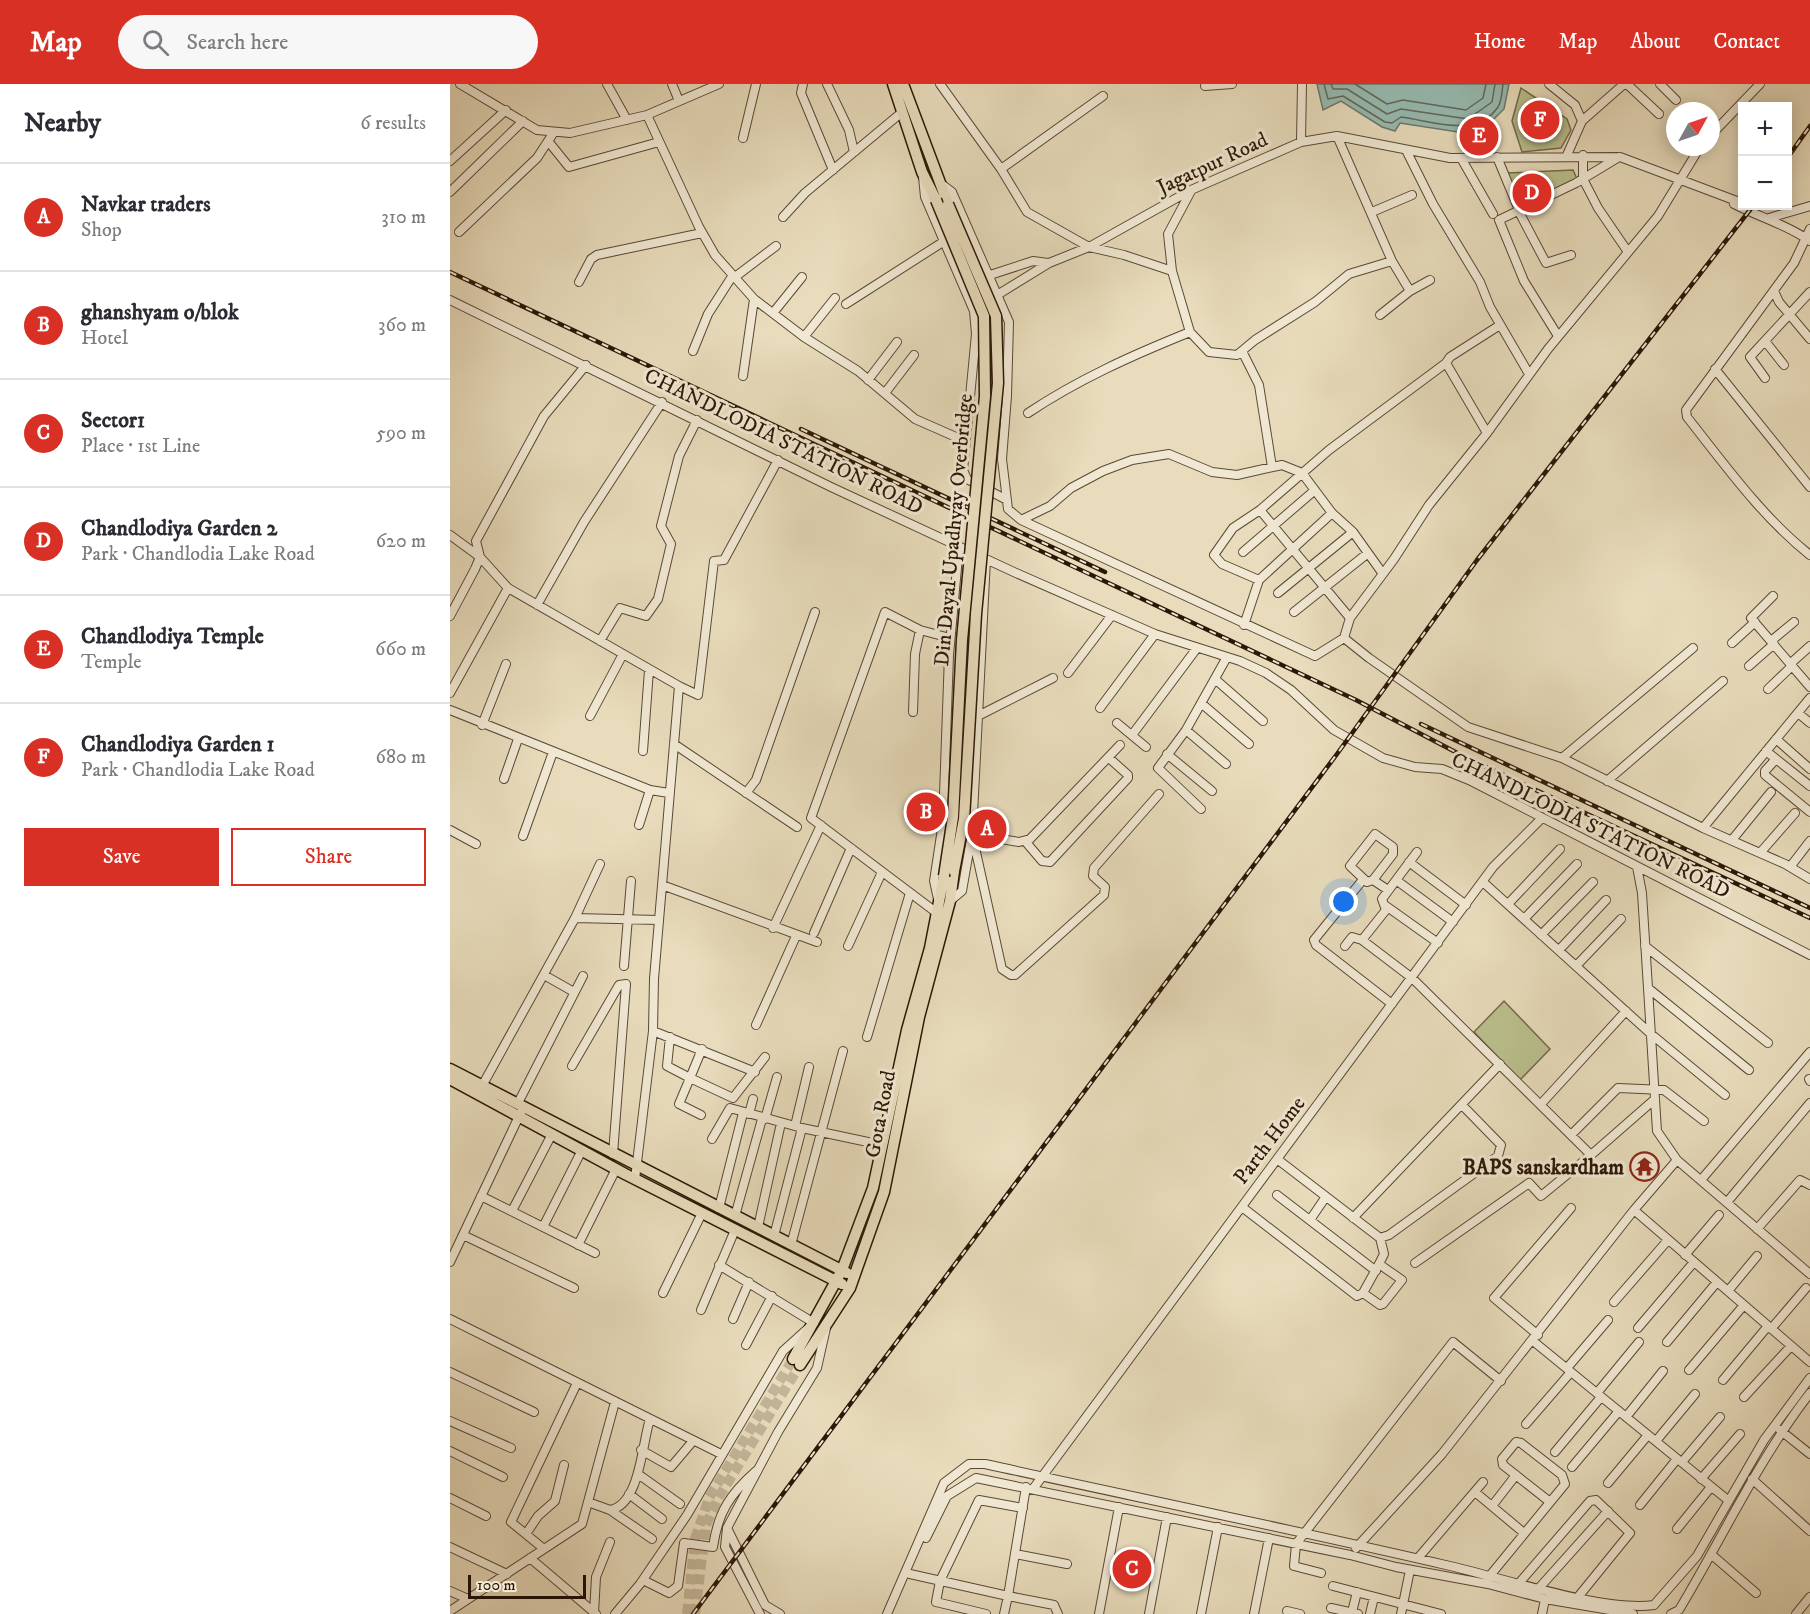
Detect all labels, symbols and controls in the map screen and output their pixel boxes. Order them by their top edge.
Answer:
search box [118,15,538,69]
text: Map [30,25,82,60]
icon: search [139,26,172,59]
text: Search here [187,29,288,56]
text: Home [1474,29,1526,55]
text: Map [1559,29,1597,55]
text: About [1630,29,1681,55]
text: Contact [1714,29,1780,55]
pin: F [1520,98,1560,142]
north arrow [1666,102,1720,156]
map controls [1738,102,1792,210]
button: + [1738,102,1792,156]
text: Nearby [24,107,101,140]
text: 6 results [360,111,426,136]
pin: E [1460,113,1498,158]
street label: Jagatpur Road [1151,127,1272,202]
button: − [1738,156,1792,210]
pin: D [1512,170,1552,216]
text: Navkar traders [81,191,210,218]
text: A [37,205,50,230]
text: 310 m [381,205,426,230]
text: Shop [81,218,122,243]
text: ghanshyam o/blok [81,299,239,326]
text: B [37,313,50,338]
text: 360 m [378,313,426,338]
text: Hotel [81,326,128,351]
street label: CHANDLODIA STATION ROAD [640,363,927,521]
street label: Din Dayal Upadhyay Overbridge [929,392,979,667]
text: Sector1 [81,407,145,434]
text: C [37,421,50,446]
text: 590 m [376,421,426,446]
text: Place · 1st Line [81,434,200,459]
text: Chandlodiya Garden 2 [81,515,277,542]
text: D [36,529,51,554]
text: 620 m [376,529,426,554]
text: Park · Chandlodia Lake Road [81,542,315,567]
text: Chandlodiya Temple [81,623,264,650]
text: E [36,637,51,662]
text: 660 m [375,637,426,662]
text: Temple [81,650,142,675]
text: Chandlodiya Garden 1 [81,731,275,758]
text: F [37,745,50,770]
text: 680 m [376,745,426,770]
street label: CHANDLODIA STATION ROAD [1447,747,1734,905]
text: Park · Chandlodia Lake Road [81,758,315,783]
pin: B [906,790,946,834]
pin: A [968,806,1006,852]
button: Save [24,828,219,886]
button: Share [231,828,426,886]
your location [1329,887,1358,916]
street label: Gota Road [860,1068,902,1160]
street label: Parth Home [1228,1091,1311,1190]
temple icon: BAPS sanskardham [1629,1151,1661,1183]
place label: BAPS sanskardham [1462,1155,1624,1181]
pin: C [1112,1546,1152,1592]
scale bar [468,1572,586,1600]
text: 100 m [477,1575,516,1595]

